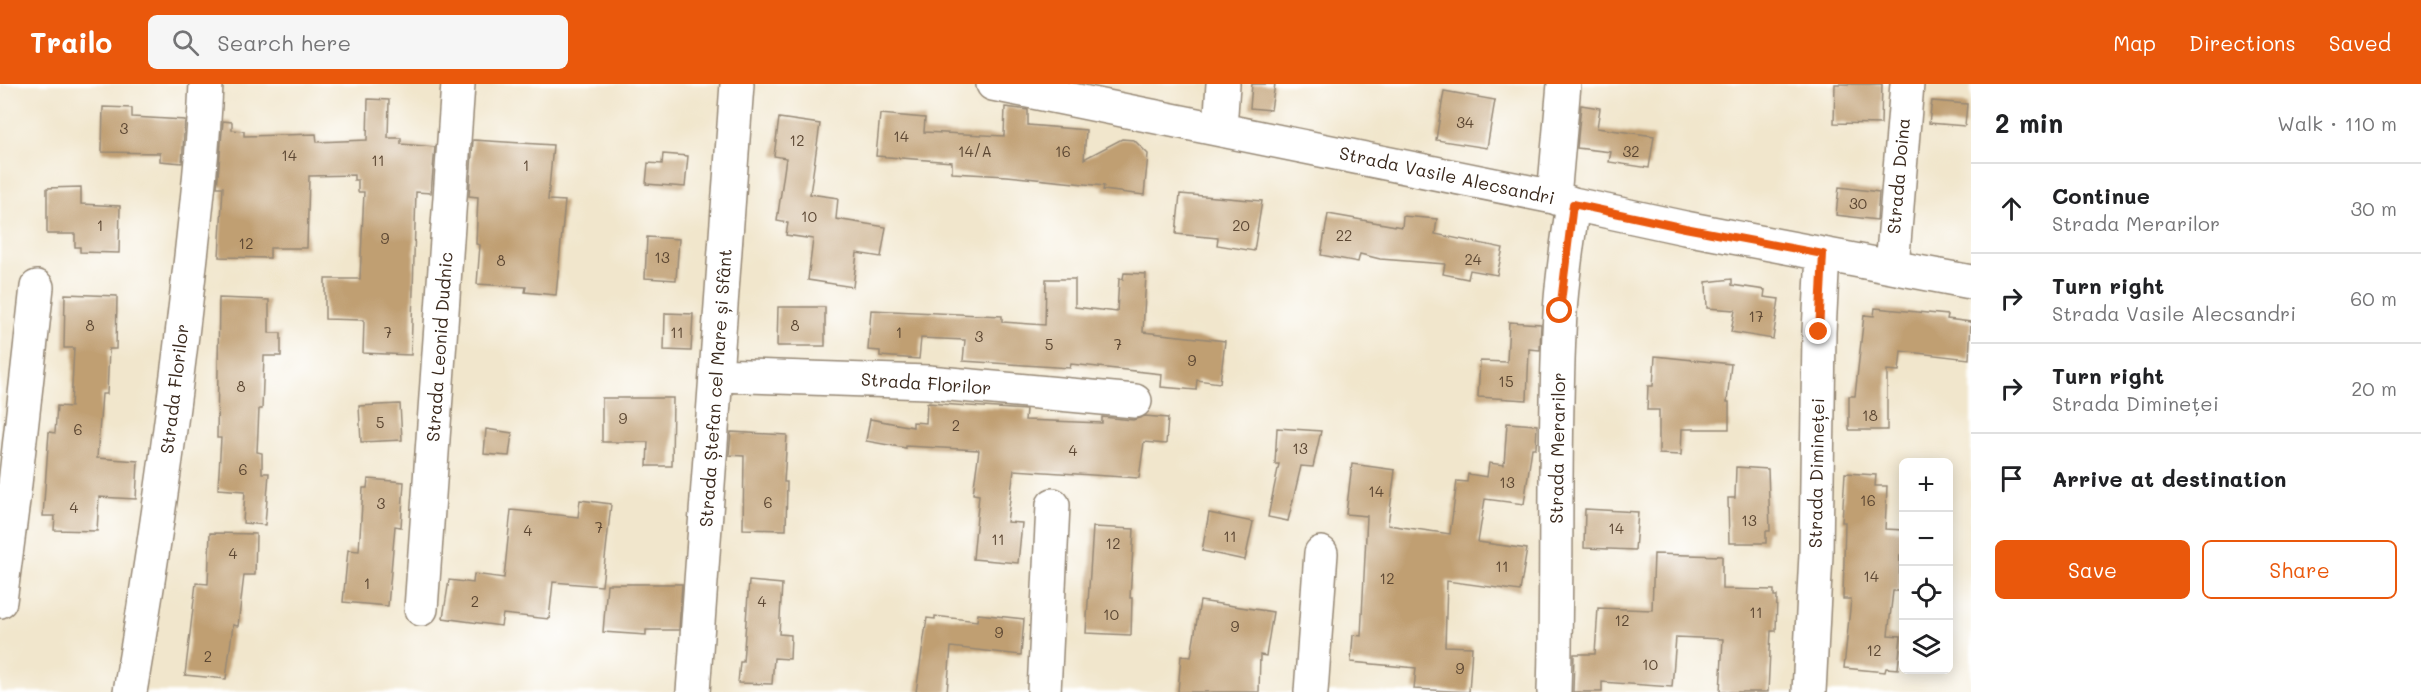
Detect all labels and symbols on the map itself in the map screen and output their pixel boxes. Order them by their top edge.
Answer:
house number: 34 [1456,112,1474,132]
street label: Strada Doina [1881,117,1915,235]
house number: 3 [120,118,129,138]
house number: 14 [893,126,909,146]
house number: 12 [789,130,805,150]
street label: Strada Vasile Alecsandri [1337,140,1557,210]
house number: 14/A [958,141,992,161]
house number: 16 [1055,141,1071,161]
house number: 32 [1622,141,1640,161]
house number: 14 [281,145,297,165]
house number: 11 [371,150,385,170]
house number: 1 [523,155,529,175]
house number: 30 [1849,193,1867,213]
house number: 10 [801,206,817,226]
house number: 1 [97,215,103,235]
house number: 20 [1232,215,1250,235]
house number: 22 [1336,225,1352,245]
house number: 9 [381,228,390,248]
house number: 12 [238,233,254,253]
house number: 13 [654,247,670,267]
street label: Strada Ștefan cel Mare și Sfânt [693,248,737,528]
house number: 24 [1464,249,1482,269]
house number: 8 [496,250,506,270]
street label: Strada Leonid Dudnic [420,251,458,443]
route start [1546,297,1572,323]
house number: 17 [1748,306,1764,326]
house number: 8 [85,315,95,335]
house number: 8 [790,315,800,335]
route end [1805,318,1831,344]
house number: 7 [384,322,392,342]
house number: 11 [670,322,684,342]
house number: 1 [896,322,902,342]
street label: Strada Florilor [154,323,194,455]
house number: 3 [975,326,984,346]
house number: 5 [1045,334,1053,354]
house number: 7 [1114,334,1122,354]
house number: 9 [1188,350,1197,370]
street label: Strada Florilor [860,366,992,400]
house number: 15 [1498,371,1514,391]
street label: Strada Merarilor [1544,372,1570,524]
house number: 8 [236,376,246,396]
street label: Strada Dimineței [1803,398,1829,548]
house number: 18 [1862,405,1878,425]
house number: 9 [619,408,628,428]
house number: 5 [376,412,384,432]
house number: 2 [952,415,960,435]
house number: 6 [73,419,83,439]
house number: 13 [1292,438,1308,458]
house number: 4 [1069,440,1078,460]
house number: 6 [238,459,248,479]
house number: 13 [1499,472,1515,492]
house number: 14 [1368,481,1384,501]
house number: 16 [1860,490,1876,510]
house number: 6 [763,492,773,512]
house number: 3 [377,493,386,513]
house number: 4 [70,497,79,517]
house number: 13 [1741,510,1757,530]
house number: 7 [595,517,603,537]
house number: 14 [1608,518,1624,538]
house number: 4 [524,520,533,540]
house number: 11 [1223,526,1237,546]
house number: 11 [991,529,1005,549]
house number: 12 [1105,533,1121,553]
house number: 4 [229,543,238,563]
house number: 11 [1495,556,1509,576]
house number: 14 [1863,566,1879,586]
house number: 12 [1379,568,1395,588]
house number: 1 [364,573,370,593]
house number: 2 [471,591,479,611]
house number: 4 [758,591,767,611]
house number: 11 [1749,602,1763,622]
house number: 10 [1103,604,1119,624]
house number: 12 [1614,610,1630,630]
house number: 9 [1231,616,1240,636]
house number: 9 [995,622,1004,642]
house number: 12 [1866,640,1882,660]
house number: 2 [204,646,212,666]
house number: 10 [1642,654,1658,674]
house number: 9 [1456,658,1465,678]

